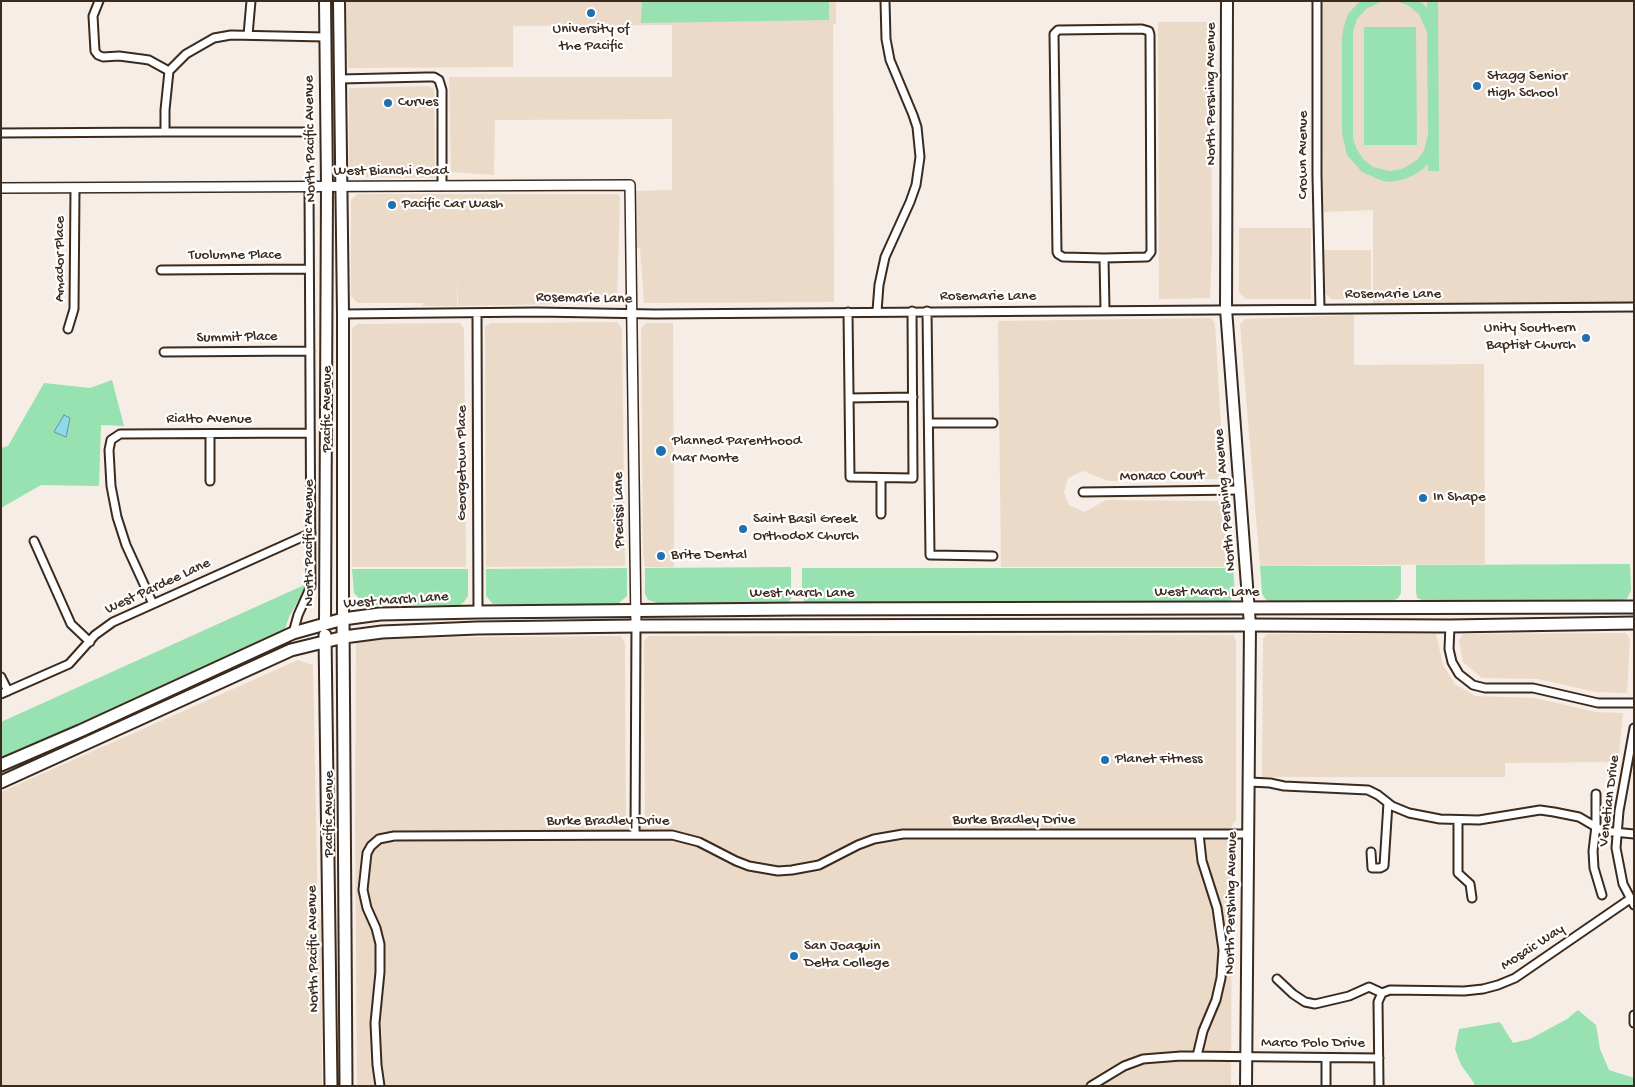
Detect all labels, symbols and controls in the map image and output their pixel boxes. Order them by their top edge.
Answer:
marker: University of the Pacific [585,7,597,19]
place label: University of the Pacific [553,21,629,56]
street label: North Pershing Avenue [1203,22,1221,166]
place label: Stagg Senior High School [1487,68,1567,103]
street label: North Pacific Avenue [301,75,321,203]
marker: Stagg Senior High School [1471,80,1483,92]
place label: Curves [398,94,438,112]
marker: Curves [382,97,394,109]
street label: Crown Avenue [1295,111,1313,199]
street label: West Bianchi Road [334,163,448,181]
place label: Pacific Car Wash [402,196,503,214]
marker: Pacific Car Wash [386,199,398,211]
street label: Amador Place [52,216,70,302]
street label: Tuolumne Place [189,247,281,265]
street label: Rosemarie Lane [1345,286,1441,304]
street label: Rosemarie Lane [940,288,1036,306]
street label: Rosemarie Lane [536,289,632,309]
place label: Unity Southern Baptist Church [1484,320,1576,355]
street label: Summit Place [196,328,278,348]
marker: Unity Southern Baptist Church [1580,332,1592,344]
street label: Pacific Avenue [319,366,337,452]
street label: Georgetown Place [454,405,472,521]
street label: Rialto Avenue [166,411,252,429]
street label: North Pershing Avenue [1211,428,1241,572]
place label: Planned Parenthood Mar Monte [672,433,802,468]
marker: Planned Parenthood Mar Monte [654,444,668,458]
street label: Monaco Court [1120,467,1204,487]
street label: Precissi Lane [610,472,630,548]
street label: North Pacific Avenue [301,479,319,607]
place label: In Shape [1433,489,1486,507]
marker: In Shape [1417,492,1429,504]
place label: Saint Basil Greek Orthodox Church [753,511,859,546]
marker: Saint Basil Greek Orthodox Church [737,523,749,535]
place label: Brite Dental [671,547,747,565]
marker: Brite Dental [655,550,667,562]
street label: West Pardee Lane [102,555,214,619]
street label: West March Lane [1154,584,1260,602]
street label: West March Lane [749,585,855,603]
street label: West March Lane [343,588,449,614]
place label: Planet Fitness [1115,751,1202,769]
marker: Planet Fitness [1099,754,1111,766]
street label: Venetian Drive [1595,754,1625,848]
street label: Pacific Avenue [321,771,339,857]
street label: Burke Bradley Drive [953,812,1075,830]
street label: Burke Bradley Drive [547,813,669,831]
street label: North Pershing Avenue [1222,831,1242,975]
street label: North Pacific Avenue [304,885,324,1013]
street label: Mosaic Way [1498,921,1568,975]
place label: San Joaquin Delta College [804,938,889,973]
marker: San Joaquin Delta College [788,950,800,962]
street label: Marco Polo Drive [1261,1035,1365,1053]

